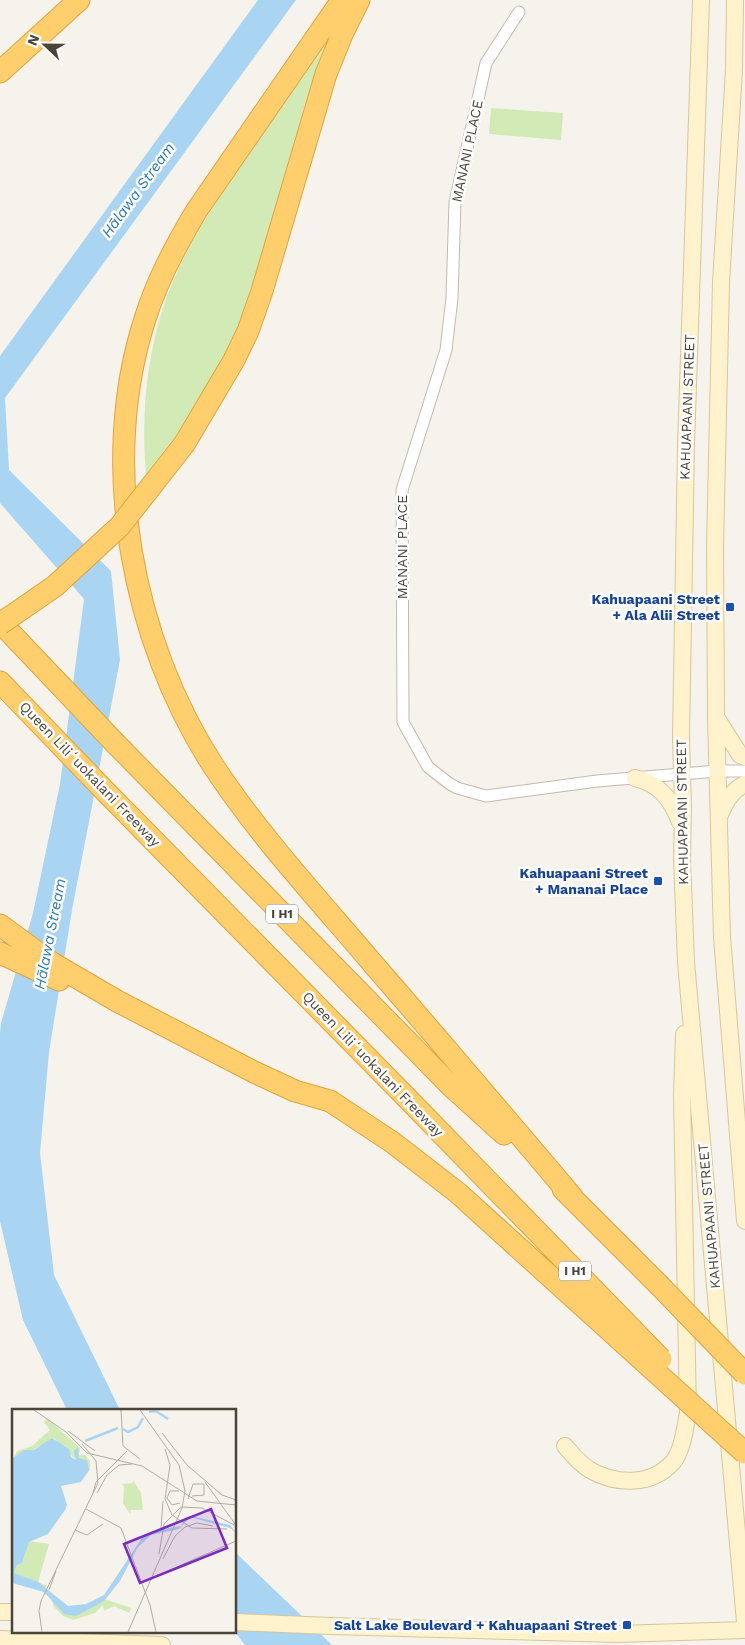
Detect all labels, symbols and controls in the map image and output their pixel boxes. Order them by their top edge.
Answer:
north arrow [20,20,70,70]
text: N [24,32,42,48]
street label: MANANI PLACE [448,98,486,204]
water label: Hālawa Stream [98,139,178,241]
street label: KAHUAPAANI STREET [676,333,698,480]
street label: MANANI PLACE [394,495,410,599]
place label: Kahuapaani Street + Ala Alii Street [592,591,720,623]
marker: Kahuapaani Street + Ala Alii Street [724,601,736,613]
street label: Queen Liliʻuokalani Freeway [16,698,164,850]
street label: KAHUAPAANI STREET [673,738,691,885]
place label: Kahuapaani Street + Mananai Place [520,865,648,897]
marker: Kahuapaani Street + Mananai Place [652,875,664,887]
water label: Hālawa Stream [30,877,70,991]
road number: I H1 [266,904,298,924]
street label: Queen Liliʻuokalani Freeway [299,988,447,1140]
street label: KAHUAPAANI STREET [695,1142,723,1289]
road number: I H1 [559,1262,591,1280]
inset map [12,1409,236,1632]
place label: Salt Lake Boulevard + Kahuapaani Street [334,1617,617,1633]
marker: Salt Lake Boulevard + Kahuapaani Street [621,1619,633,1631]

